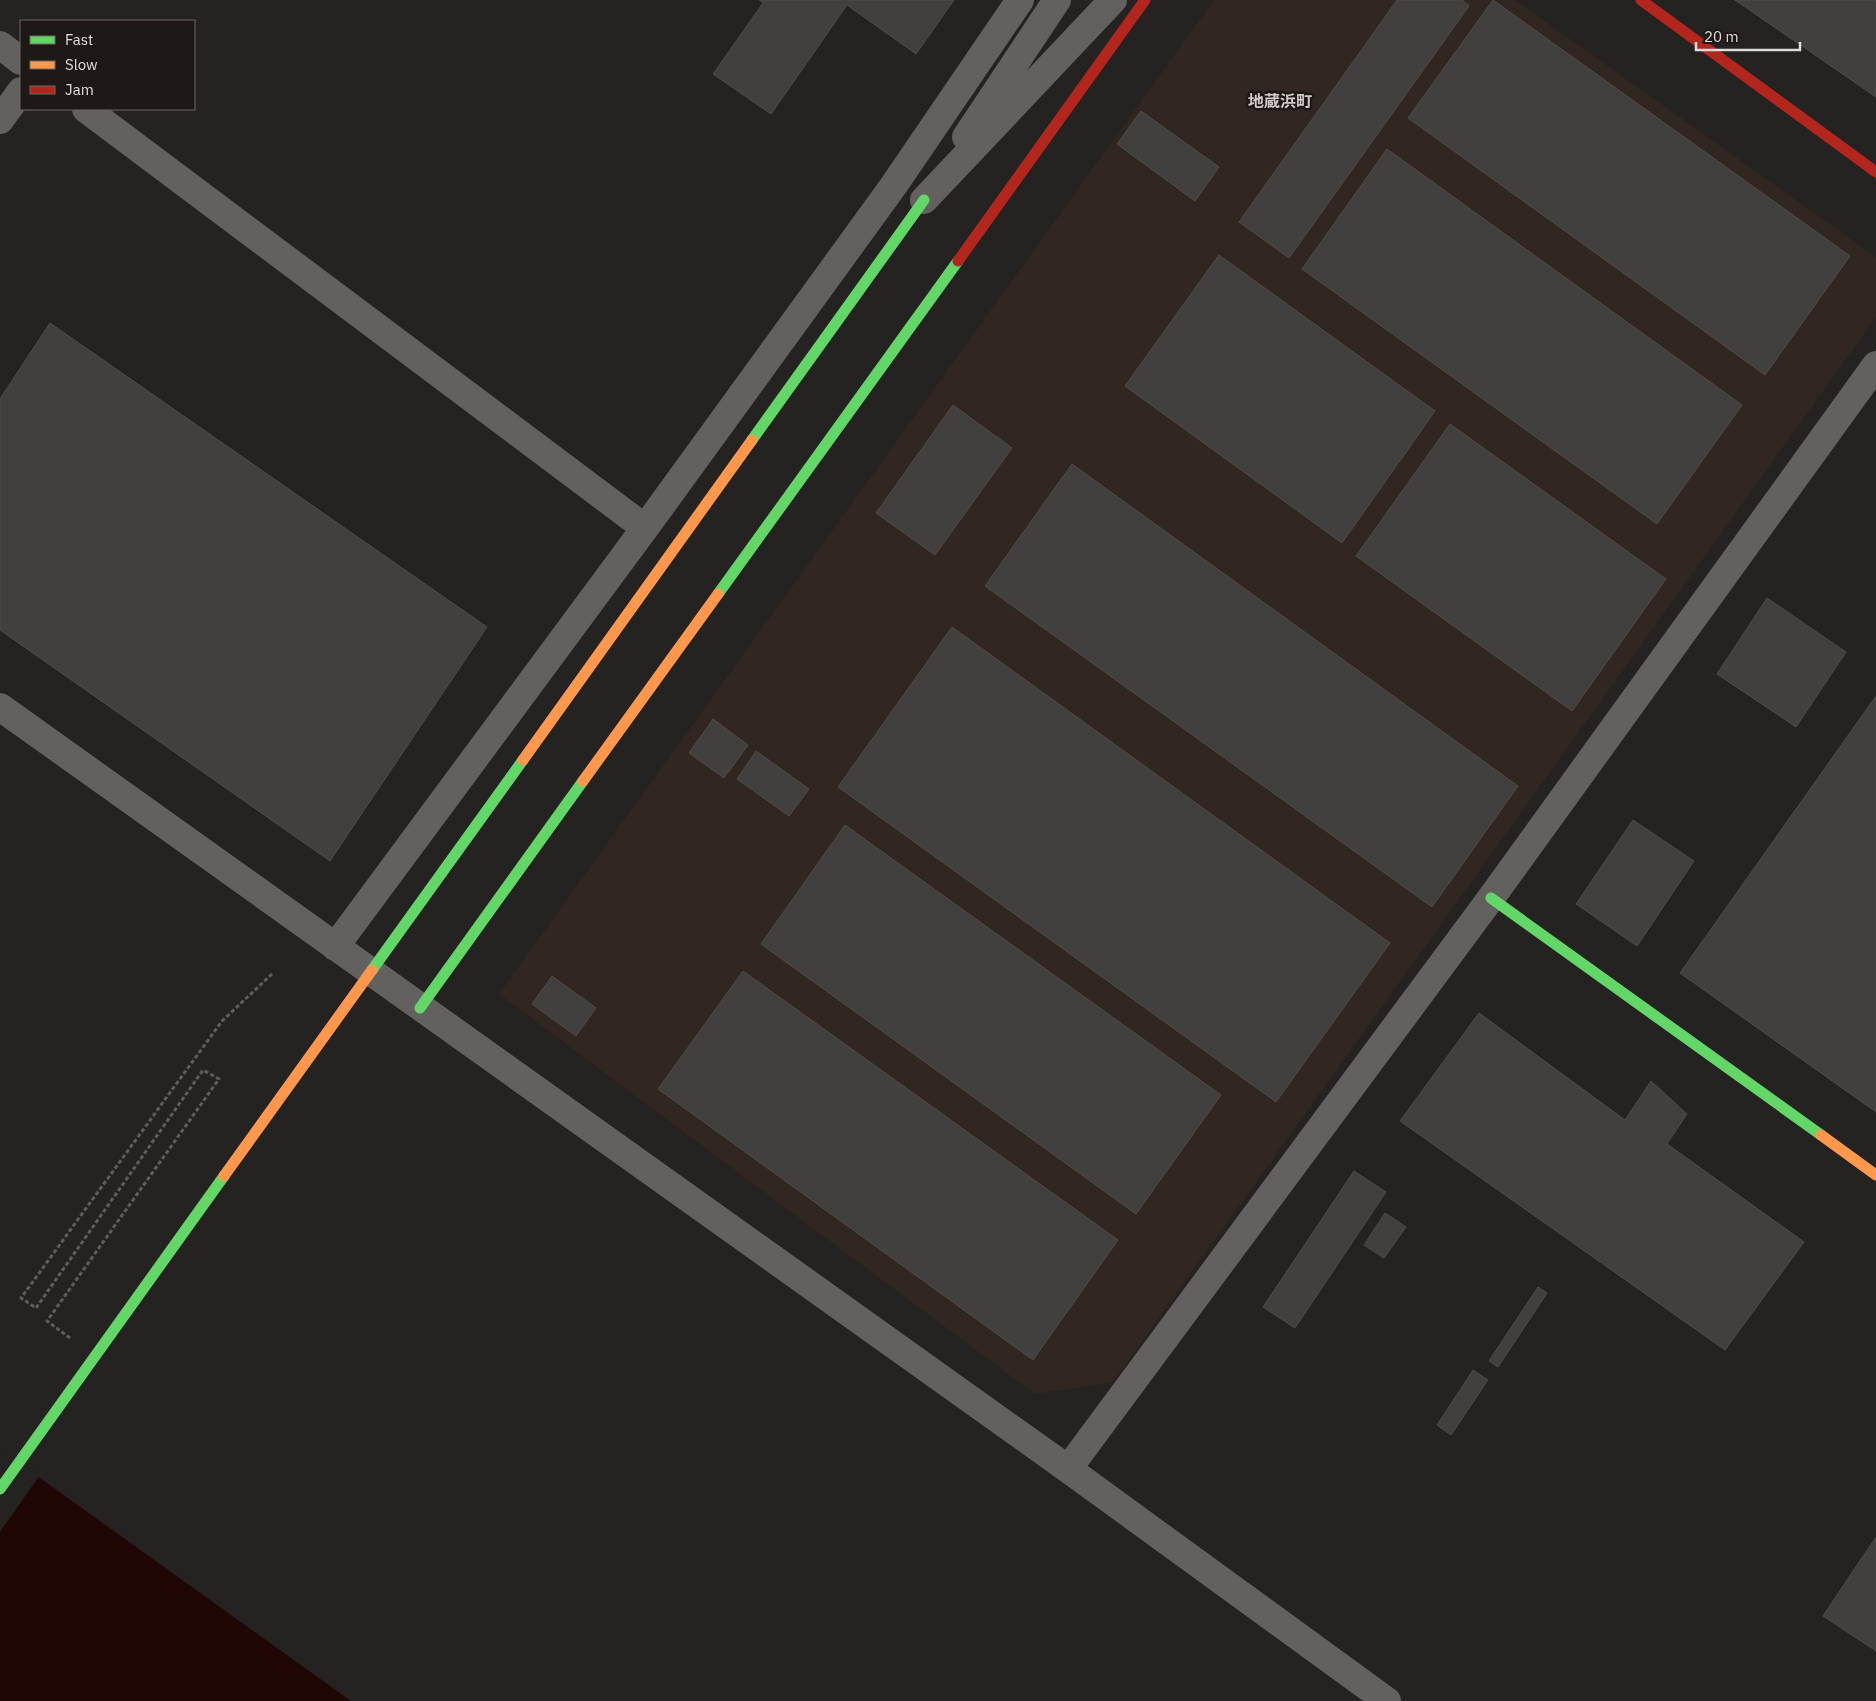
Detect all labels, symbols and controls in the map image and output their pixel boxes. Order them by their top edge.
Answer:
legend [20,20,195,110]
scale bar [1696,20,1800,52]
text: 20 m [1704,27,1739,46]
text: Fast [65,30,93,49]
text: Slow [65,55,98,74]
text: Jam [65,80,94,99]
district label: 地蔵浜町 [1248,91,1312,111]

